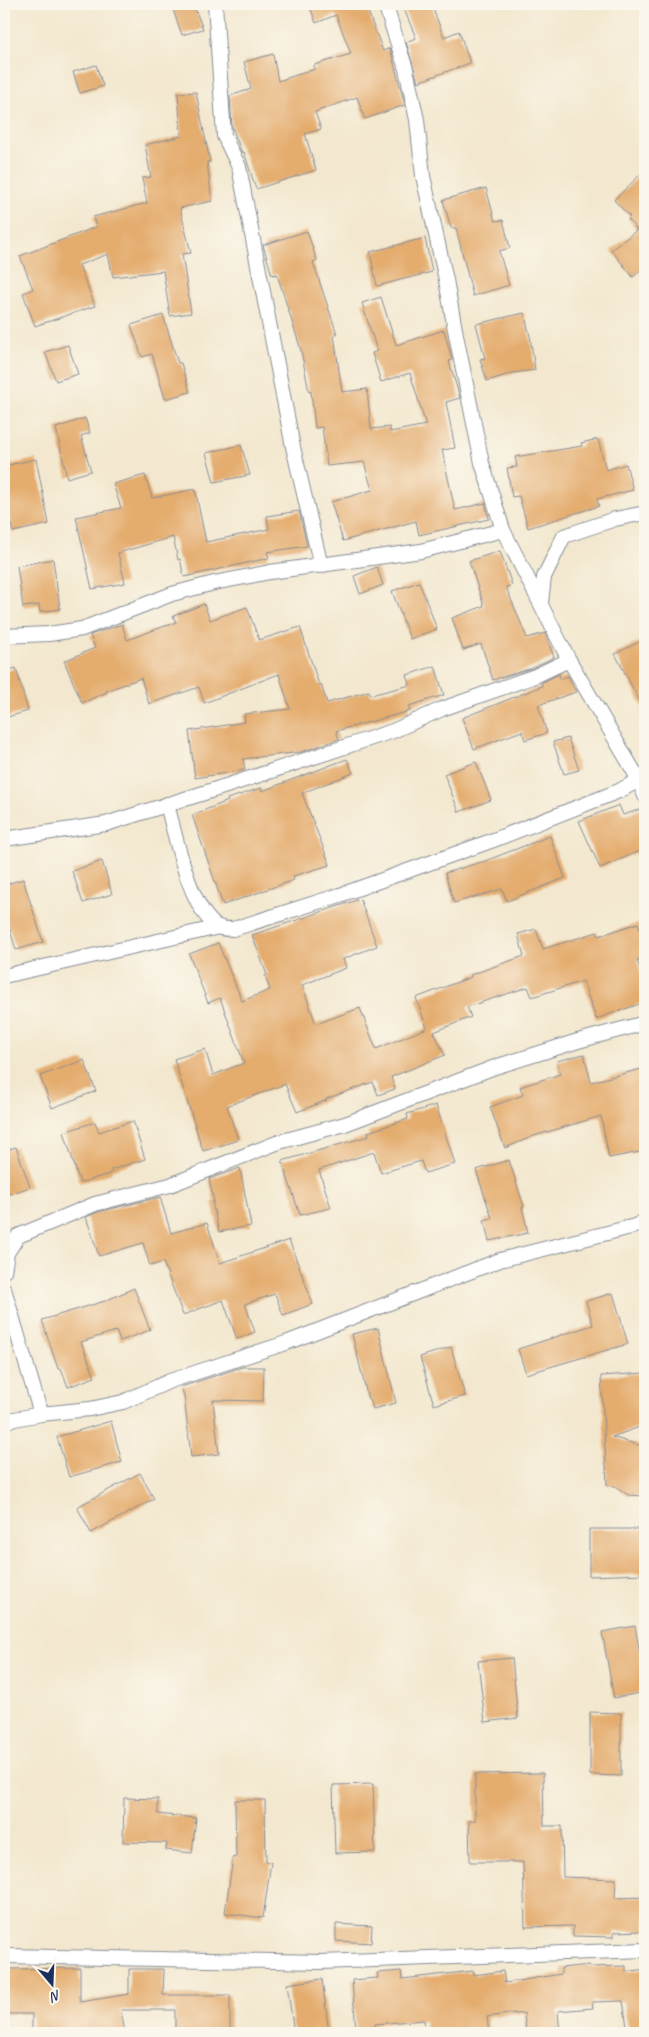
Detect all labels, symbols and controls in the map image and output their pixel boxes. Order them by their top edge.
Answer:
north arrow [28,1960,78,2010]
text: N [47,1986,63,2006]

